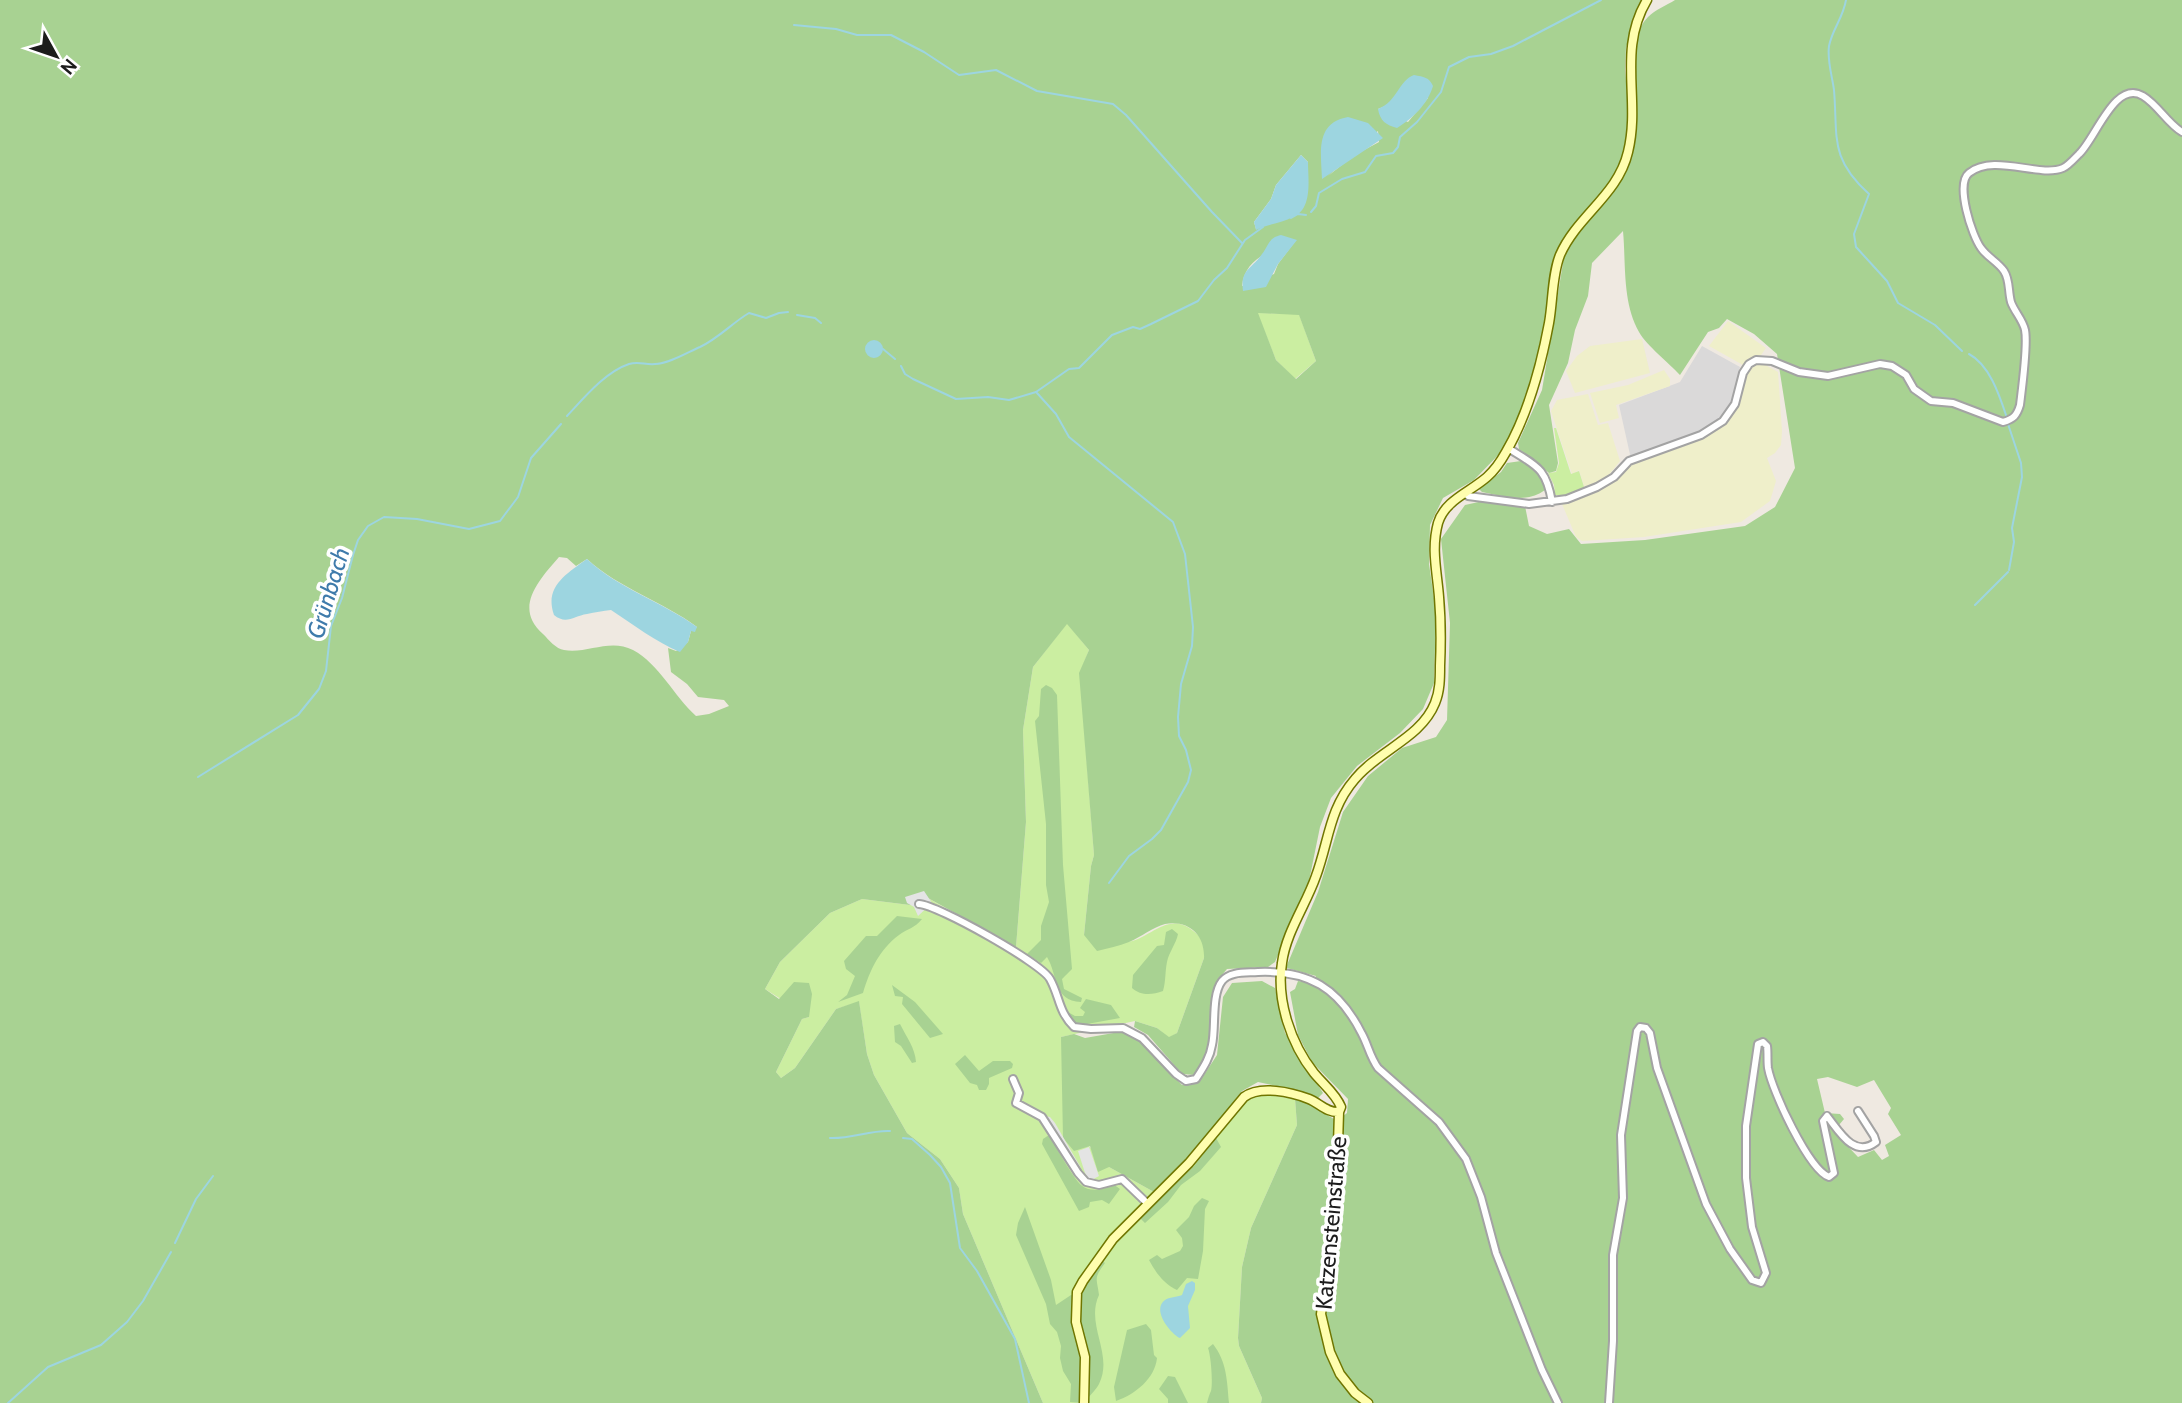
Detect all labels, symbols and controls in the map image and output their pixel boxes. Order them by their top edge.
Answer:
north arrow [21,21,91,91]
text: N [56,54,82,79]
water label: Grünbach [300,544,356,642]
street label: Katzensteinstraße [1309,1135,1353,1311]

